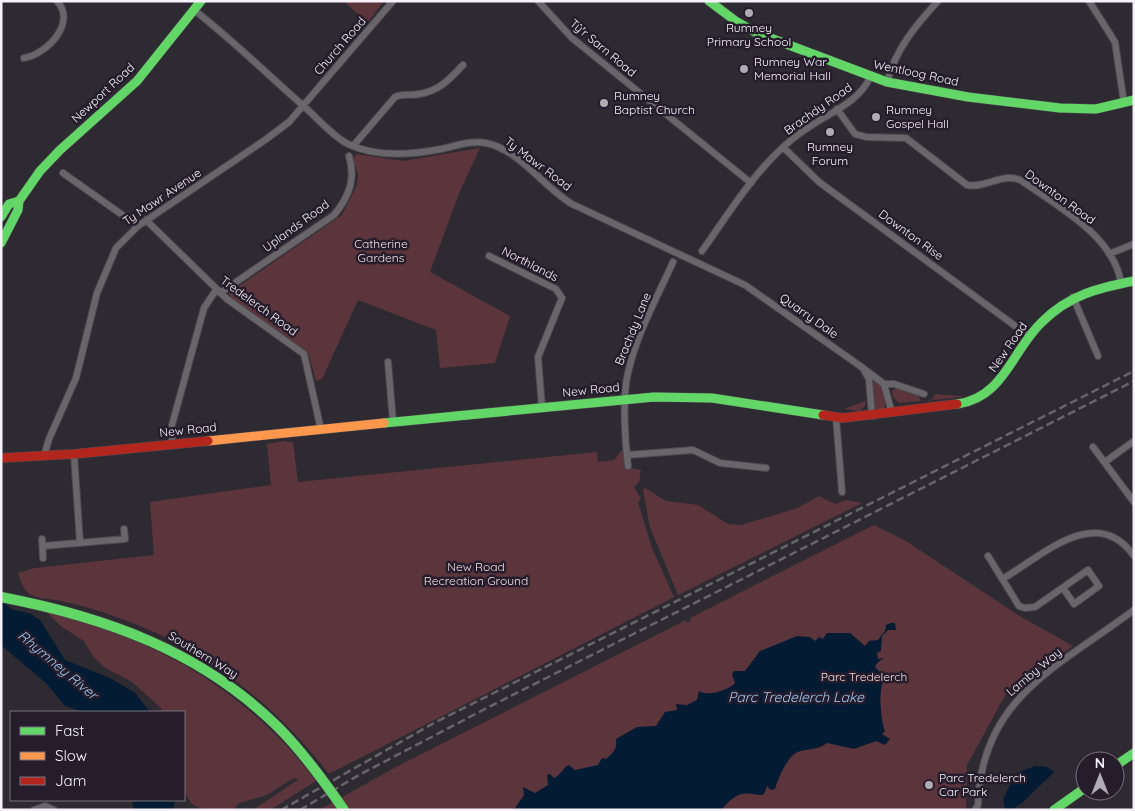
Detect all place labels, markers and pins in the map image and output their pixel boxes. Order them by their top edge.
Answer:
marker: Rumney Primary School [743,7,755,19]
place label: Rumney Primary School [707,20,791,49]
place label: Rumney War Memorial Hall [754,54,831,83]
marker: Rumney War Memorial Hall [738,63,750,75]
place label: Rumney Baptist Church [614,88,695,117]
marker: Rumney Baptist Church [598,97,610,109]
place label: Rumney Gospel Hall [886,102,949,131]
marker: Rumney Gospel Hall [870,111,882,123]
marker: Rumney Forum [824,126,836,138]
place label: Rumney Forum [807,139,853,168]
place label: Parc Tredelerch Car Park [939,770,1026,799]
marker: Parc Tredelerch Car Park [923,779,935,791]

